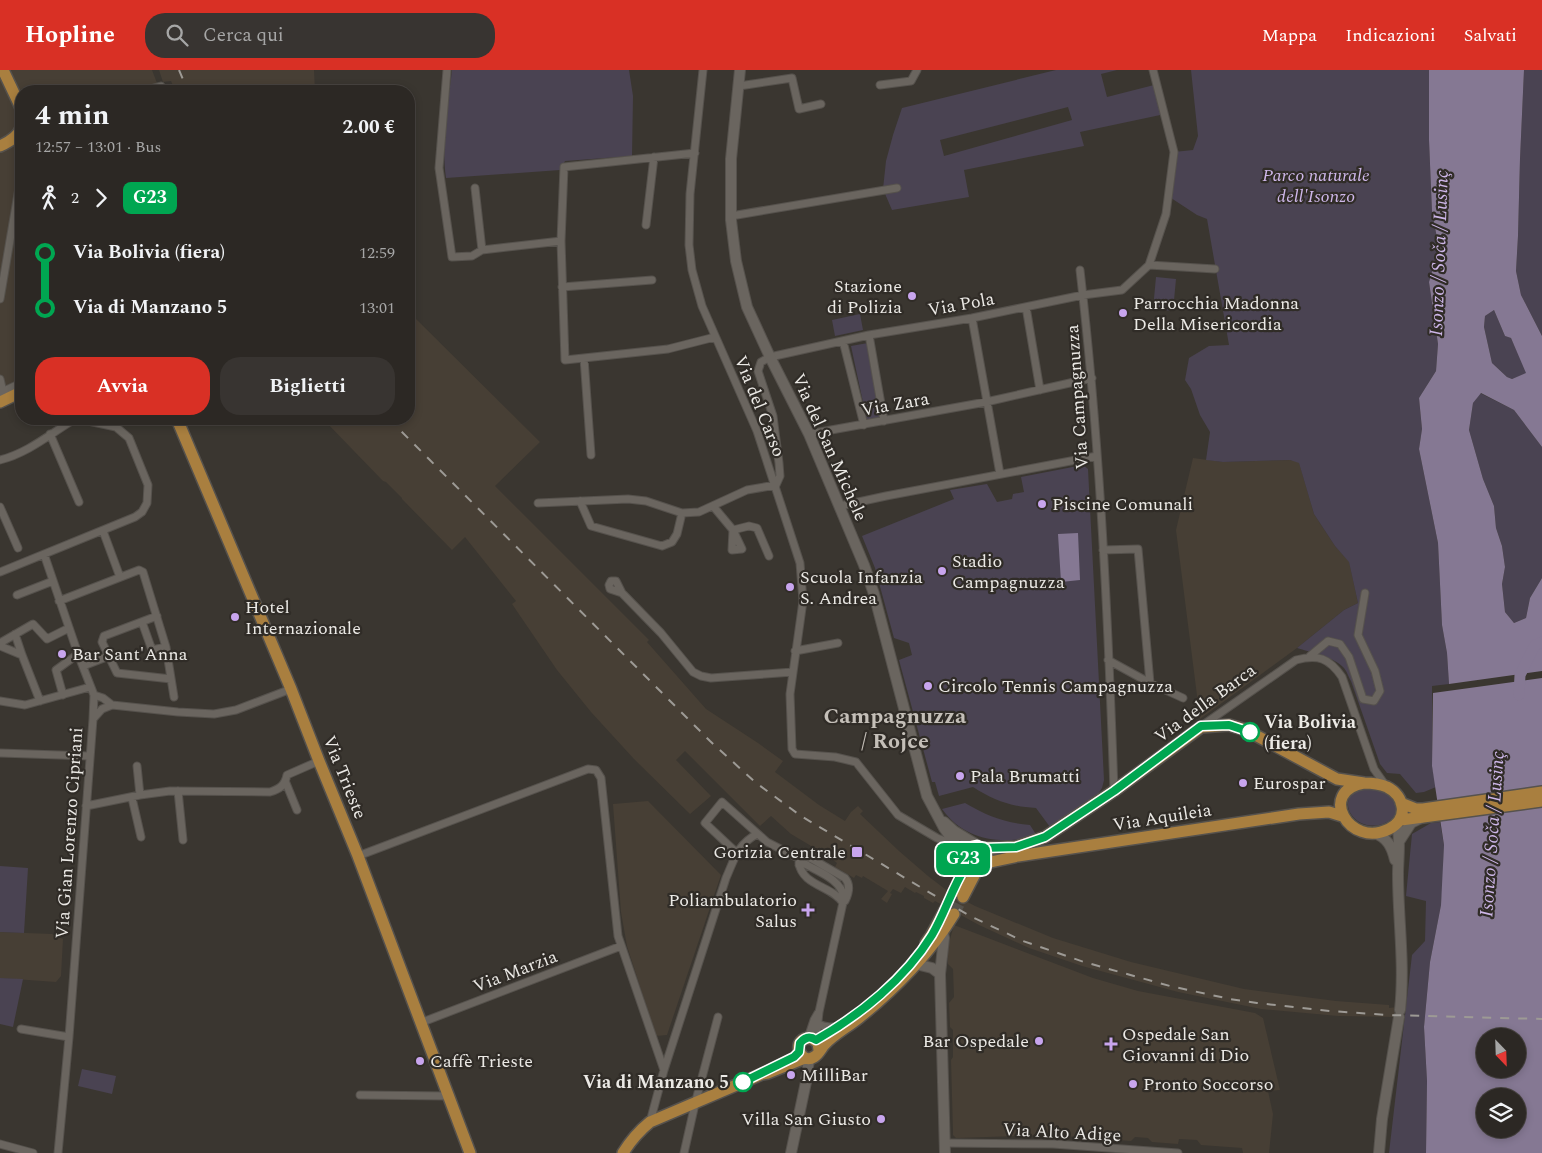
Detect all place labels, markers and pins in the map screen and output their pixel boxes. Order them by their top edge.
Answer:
place label: Stazione di Polizia [827,273,902,321]
marker: Stazione di Polizia [906,290,918,302]
place label: Parrocchia Madonna Della Misericordia [1133,290,1299,338]
marker: Parrocchia Madonna Della Misericordia [1117,307,1129,319]
place label: Piscine Comunali [1052,491,1193,518]
marker: Piscine Comunali [1036,498,1048,510]
place label: Stadio Campagnuzza [952,548,1065,596]
place label: Scuola Infanzia S. Andrea [800,564,923,612]
marker: Stadio Campagnuzza [936,565,948,577]
marker: Scuola Infanzia S. Andrea [784,581,796,593]
place label: Hotel Internazionale [245,594,361,642]
marker: Hotel Internazionale [229,611,241,623]
place label: Bar Sant'Anna [72,641,188,668]
marker: Bar Sant'Anna [56,648,68,660]
place label: Circolo Tennis Campagnuzza [938,673,1173,700]
marker: Circolo Tennis Campagnuzza [922,680,934,692]
place label: Via Bolivia (fiera) [1264,709,1357,757]
marker: Via Bolivia (fiera) [1240,722,1260,742]
place label: Pala Brumatti [970,763,1080,790]
marker: Pala Brumatti [954,770,966,782]
place label: Eurospar [1253,770,1326,797]
marker: Eurospar [1237,777,1249,789]
place label: Gorizia Centrale [713,839,846,866]
marker: Gorizia Centrale [850,845,864,859]
place label: Poliambulatorio Salus [668,887,797,935]
marker: Poliambulatorio Salus [801,903,815,917]
place label: Ospedale San Giovanni di Dio [1122,1021,1249,1069]
place label: Bar Ospedale [923,1028,1029,1055]
marker: Bar Ospedale [1033,1035,1045,1047]
marker: Ospedale San Giovanni di Dio [1104,1037,1118,1051]
place label: Caffè Trieste [430,1048,533,1075]
marker: Caffè Trieste [414,1055,426,1067]
place label: MilliBar [801,1062,868,1089]
place label: Via di Manzano 5 [583,1069,729,1096]
marker: MilliBar [785,1069,797,1081]
place label: Pronto Soccorso [1143,1071,1274,1098]
marker: Via di Manzano 5 [733,1072,753,1092]
marker: Pronto Soccorso [1127,1078,1139,1090]
place label: Villa San Giusto [741,1106,871,1133]
marker: Villa San Giusto [875,1113,887,1125]

